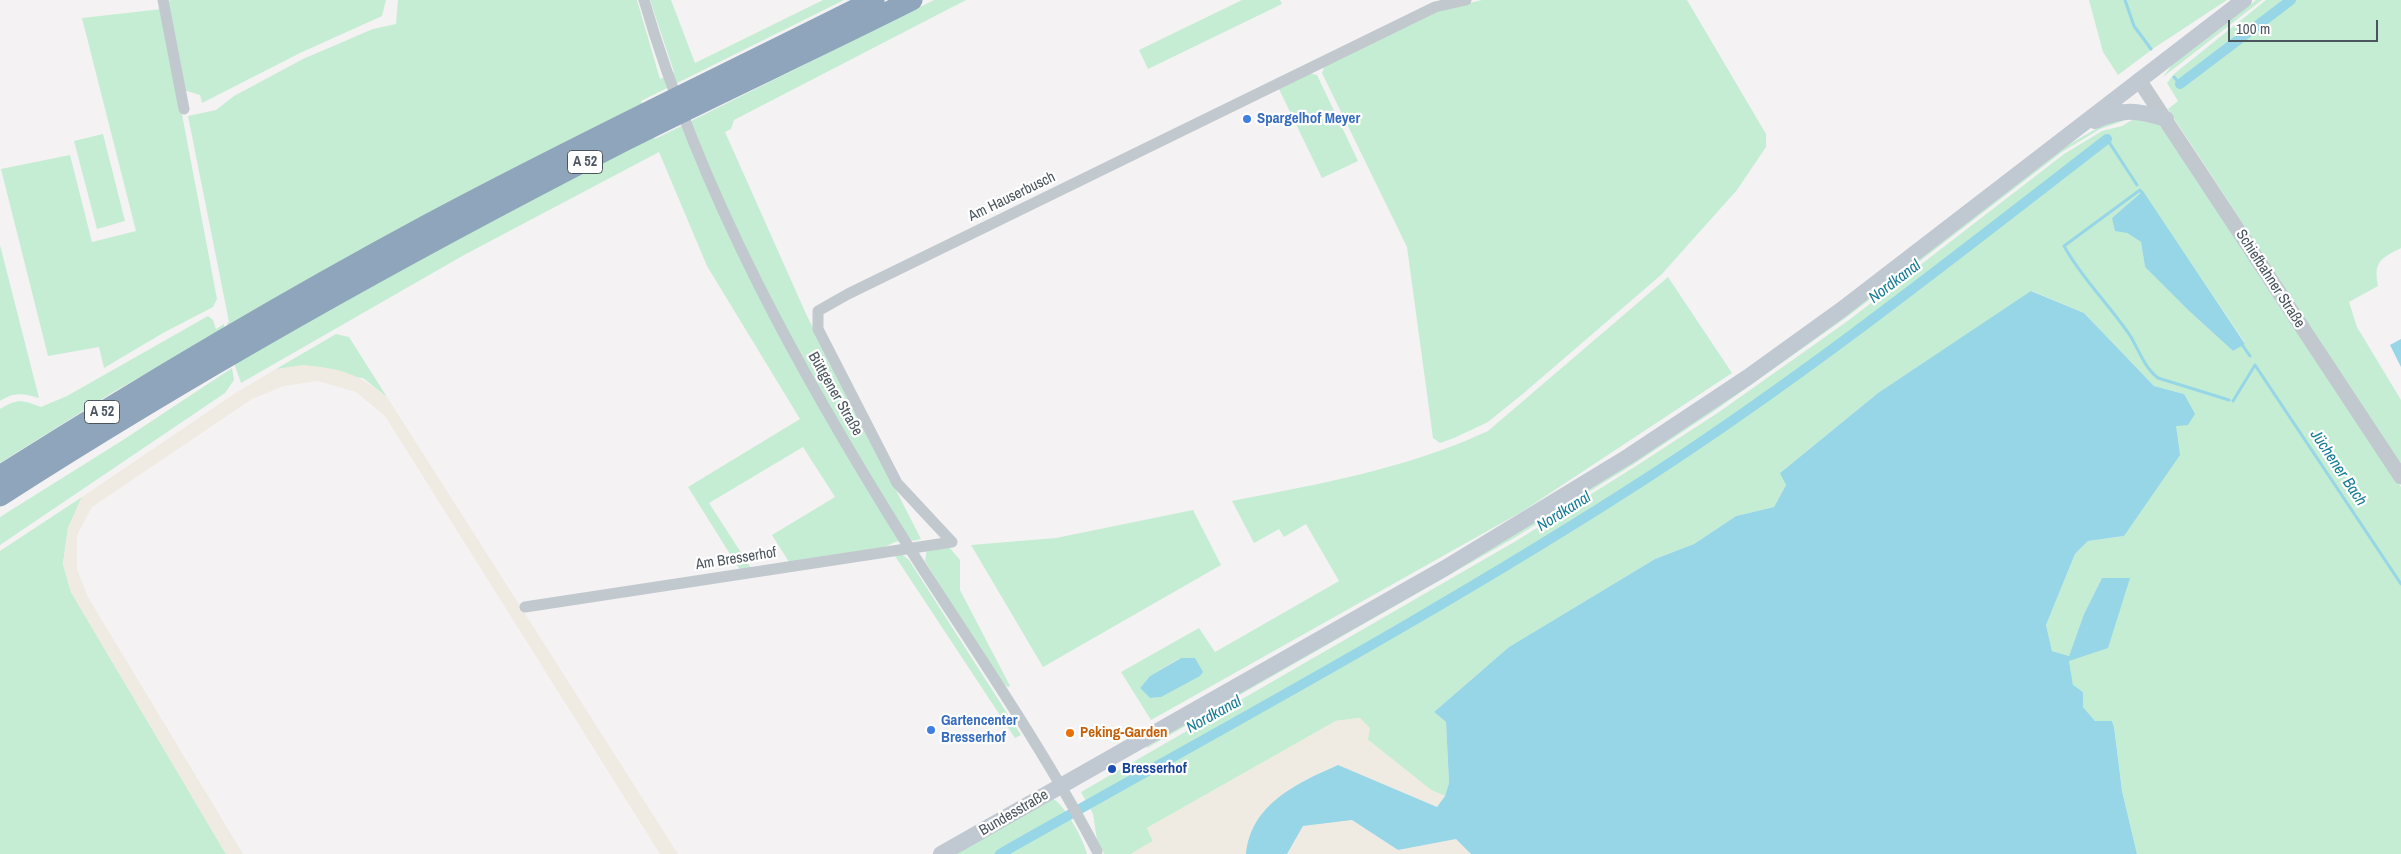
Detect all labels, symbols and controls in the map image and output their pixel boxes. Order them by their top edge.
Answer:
scale bar [2231,10,2381,42]
text: 100 m [2236,18,2270,39]
place label: Spargelhof Meyer [1257,110,1360,128]
marker: Spargelhof Meyer [1241,113,1253,125]
road number: A 52 [568,150,602,173]
street label: Am Hauserbusch [966,168,1058,226]
street label: Schiefbahner Straße [2232,227,2308,331]
water label: Nordkanal [1865,256,1925,308]
street label: Büttgener Straße [804,349,866,439]
road number: A 52 [84,401,120,424]
water label: Jüchener Bach [2306,426,2370,510]
water label: Nordkanal [1534,488,1594,536]
street label: Am Bresserhof [694,544,778,574]
water label: Nordkanal [1183,692,1245,738]
place label: Gartencenter Bresserhof [941,712,1018,747]
marker: Gartencenter Bresserhof [925,724,937,736]
place label: Peking-Garden [1080,724,1167,742]
marker: Peking-Garden [1064,727,1076,739]
place label: Bresserhof [1122,760,1187,778]
marker: Bresserhof [1106,763,1118,775]
street label: Bundesstraße [976,786,1052,840]

